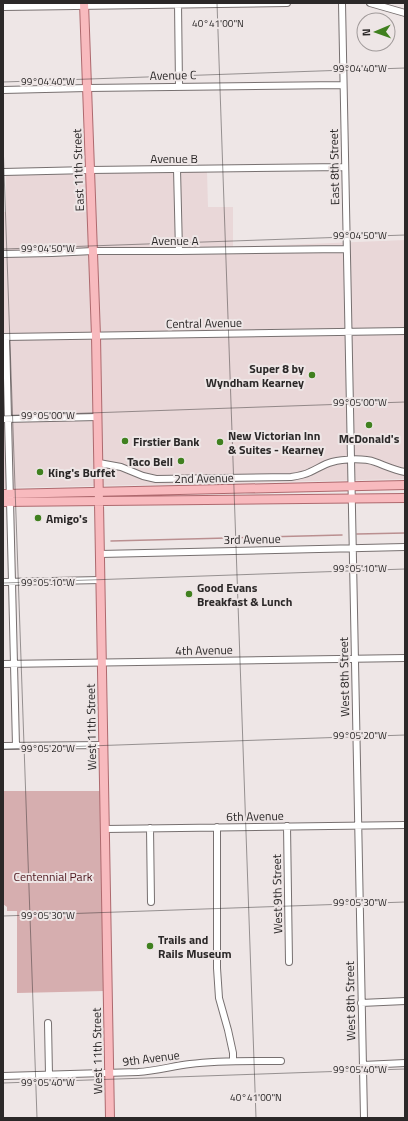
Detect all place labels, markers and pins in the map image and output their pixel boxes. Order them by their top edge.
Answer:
place label: Super 8 by Wyndham Kearney [206,359,304,392]
marker: Super 8 by Wyndham Kearney [307,370,317,380]
marker: McDonald's [364,420,374,430]
place label: New Victorian Inn & Suites - Kearney [228,426,324,459]
place label: McDonald's [339,429,400,448]
place label: Firstier Bank [133,432,200,451]
marker: Firstier Bank [120,436,130,446]
marker: New Victorian Inn & Suites - Kearney [215,437,225,447]
place label: Taco Bell [127,452,173,471]
marker: Taco Bell [176,456,186,466]
place label: King's Buffet [48,463,116,482]
marker: King's Buffet [35,467,45,477]
place label: Amigo's [46,509,88,528]
marker: Amigo's [33,513,43,523]
place label: Good Evans Breakfast & Lunch [197,578,292,611]
marker: Good Evans Breakfast & Lunch [184,589,194,599]
place label: Trails and Rails Museum [158,930,232,963]
marker: Trails and Rails Museum [145,941,155,951]

